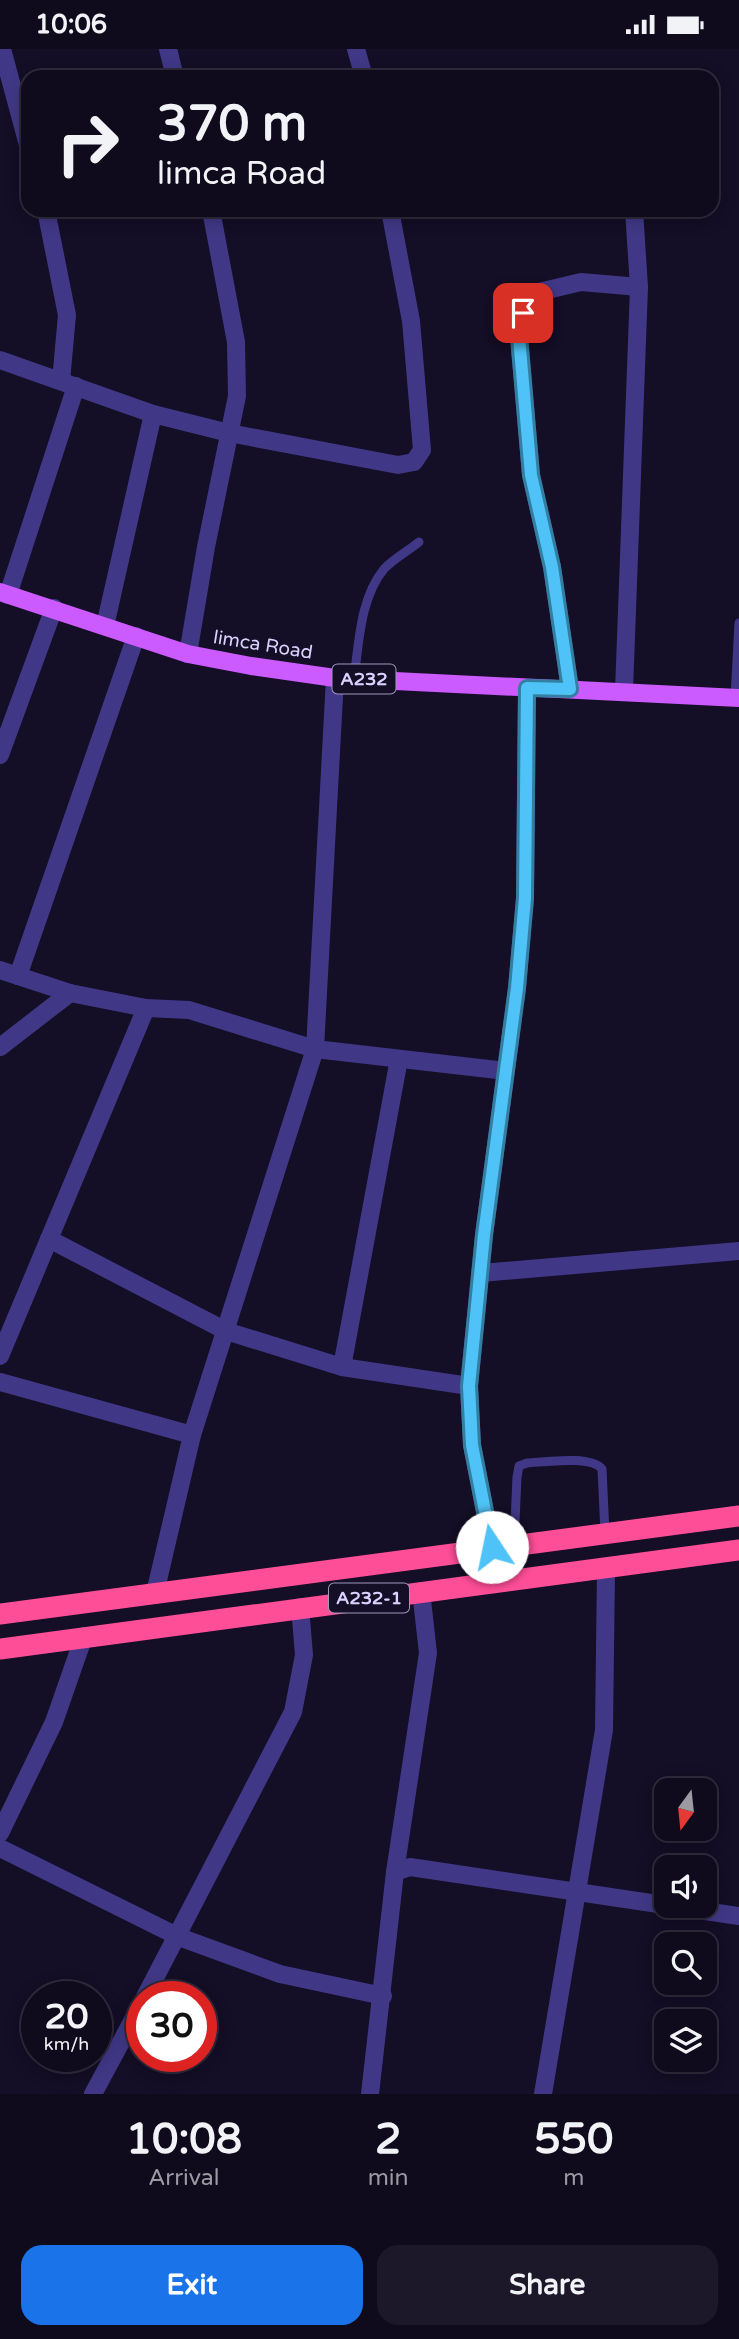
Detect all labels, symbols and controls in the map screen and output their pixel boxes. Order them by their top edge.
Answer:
text: 10:06 [35,9,107,40]
text: 370 m [157,95,307,154]
icon: right [42,98,133,189]
text: limca Road [157,155,326,193]
pin [493,283,553,343]
icon: arrive [504,294,542,332]
street label: limca Road [212,626,314,664]
road number: A232 [332,665,396,693]
position arrow [455,1510,529,1584]
road number: A232-1 [329,1583,409,1613]
north arrow [654,1778,718,1841]
map controls [654,1778,717,2072]
button: sound [654,1855,717,1918]
button: search [654,1932,717,1995]
speed limit sign: 30 [126,1981,217,2072]
text: 20 [45,1996,88,2038]
button: layers [654,2009,717,2072]
text: km/h [44,2033,89,2055]
text: 10:08 [126,2114,242,2165]
text: 2 [375,2114,401,2165]
text: 550 [534,2114,613,2165]
text: Arrival [148,2164,219,2192]
text: min [368,2164,409,2192]
text: m [563,2164,584,2192]
button: Exit [21,2245,363,2325]
button: Share [377,2245,718,2325]

